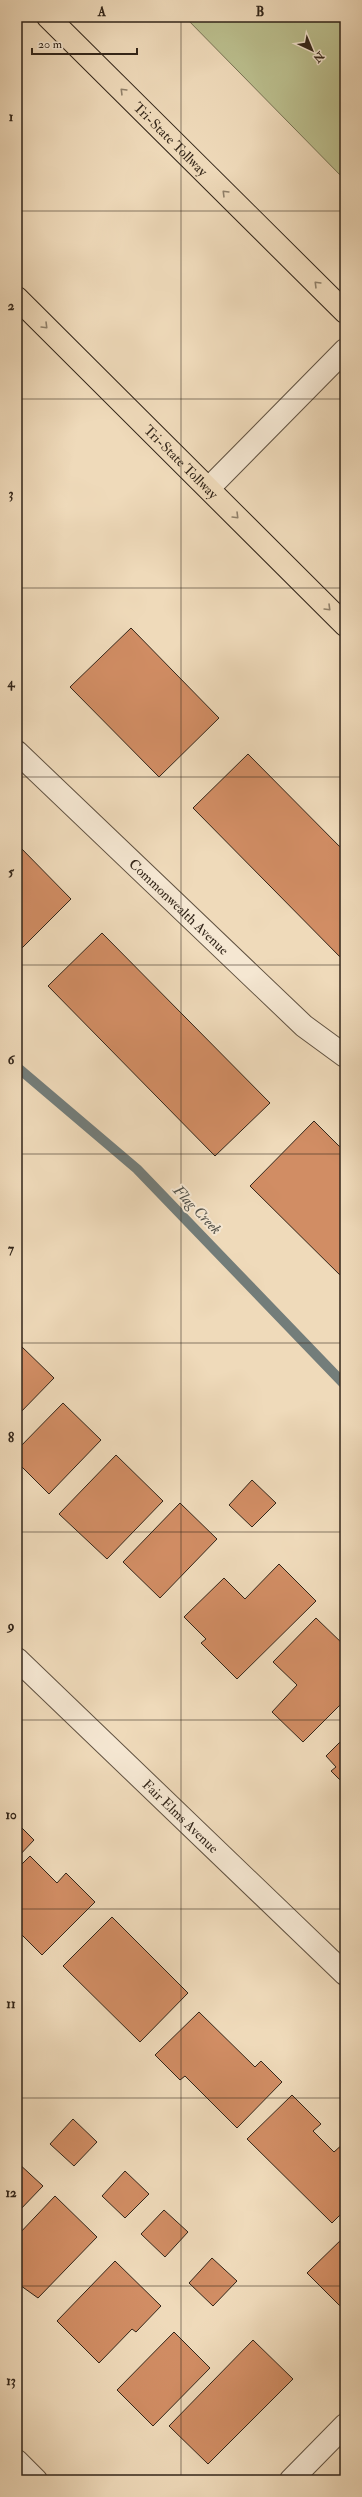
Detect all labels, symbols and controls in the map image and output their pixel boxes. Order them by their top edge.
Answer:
text: A [97,4,107,20]
text: B [256,4,264,20]
scale bar [32,30,137,56]
north arrow [292,30,332,70]
text: 20 m [38,37,63,52]
text: N [310,48,327,66]
one-way arrow [120,89,128,96]
street label: Tri-State Tollway [130,98,212,181]
text: 1 [9,109,14,125]
one-way arrow [222,190,230,198]
one-way arrow [314,281,322,289]
text: 2 [8,298,15,314]
one-way arrow [40,321,48,329]
street label: Tri-State Tollway [141,421,223,504]
text: 3 [9,486,14,502]
one-way arrow [231,511,239,519]
one-way arrow [323,603,331,611]
text: 4 [6,675,15,691]
street label: Commonwealth Avenue [126,855,233,958]
text: 5 [8,864,14,880]
text: 6 [8,1052,16,1068]
water label: Flag Creek [168,1181,225,1239]
text: 7 [8,1241,15,1257]
text: 8 [8,1430,14,1446]
text: 9 [6,1618,15,1634]
street label: Fair Elms Avenue [139,1776,222,1857]
text: 10 [5,1807,17,1823]
text: 11 [6,1996,16,2012]
text: 12 [5,2185,17,2201]
text: 13 [6,2373,16,2389]

